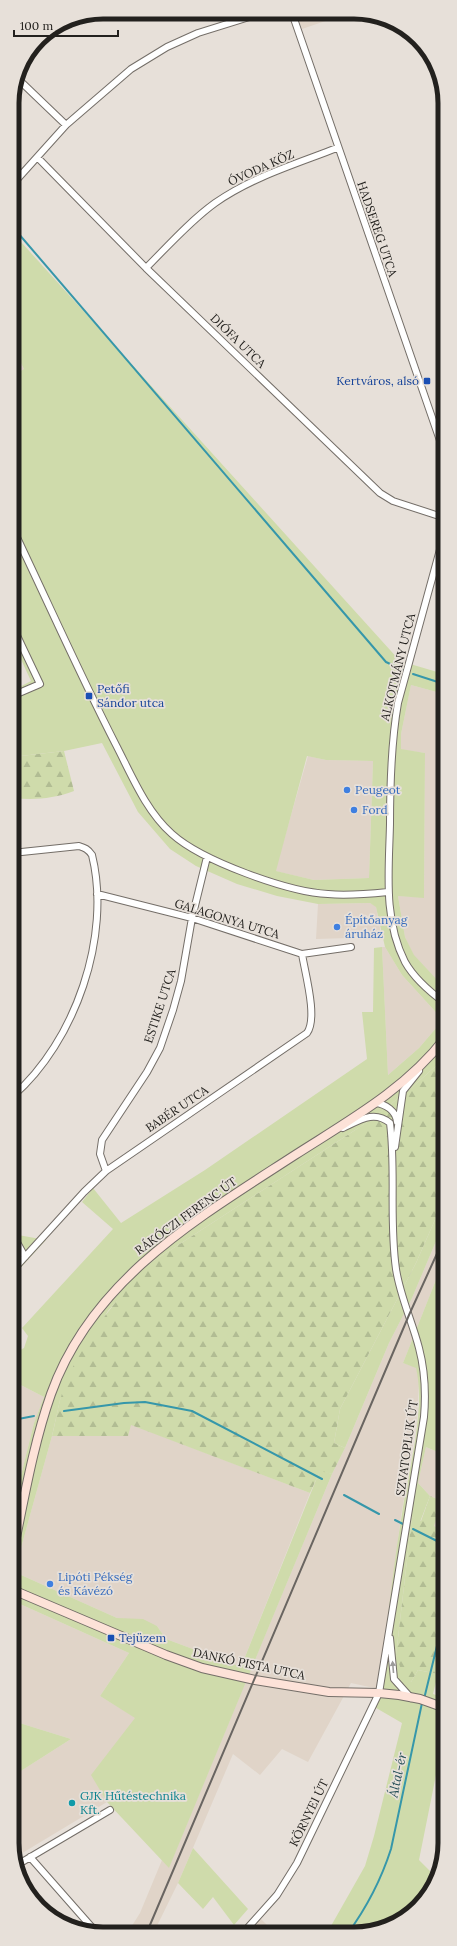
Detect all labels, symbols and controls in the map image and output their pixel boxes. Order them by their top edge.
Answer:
scale bar [14,12,118,38]
text: 100 m [20,18,53,33]
street label: ÓVODA KÖZ [225,146,296,189]
street label: HADSEREG UTCA [354,179,401,279]
street label: DIÓFA UTCA [207,310,270,371]
place label: Kertváros, alsó [336,373,419,388]
marker: Kertváros, alsó [422,376,432,386]
street label: ALKOTMÁNY UTCA [377,611,418,723]
place label: Petőfi Sándor utca [97,681,164,710]
marker: Petőfi Sándor utca [84,691,94,701]
place label: Peugeot [355,782,401,797]
marker: Peugeot [342,785,352,795]
place label: Ford [362,802,388,817]
marker: Ford [349,805,359,815]
street label: GALAGONYA UTCA [173,895,282,942]
place label: Építőanyag áruház [345,912,408,941]
marker: Építőanyag áruház [332,922,342,932]
street label: ESTIKE UTCA [140,966,179,1045]
street label: BABÉR UTCA [142,1082,211,1135]
street label: RÁKÓCZI FERENC ÚT [132,1173,240,1258]
street label: SZVATOPLUK ÚT [392,1399,421,1497]
place label: Lipóti Pékség és Kávézó [58,1569,133,1598]
marker: Lipóti Pékség és Kávézó [45,1579,55,1589]
place label: Tejüzem [119,1630,166,1645]
marker: Tejüzem [106,1633,116,1643]
street label: DANKÓ PISTA UTCA [192,1644,307,1683]
one-way arrow [389,1661,396,1673]
water label: Által-ér [384,1751,411,1800]
street label: KÖRNYEI ÚT [286,1776,331,1849]
place label: GJK Hűtéstechnika Kft. [80,1788,186,1817]
marker: GJK Hűtéstechnika Kft. [67,1798,77,1808]

